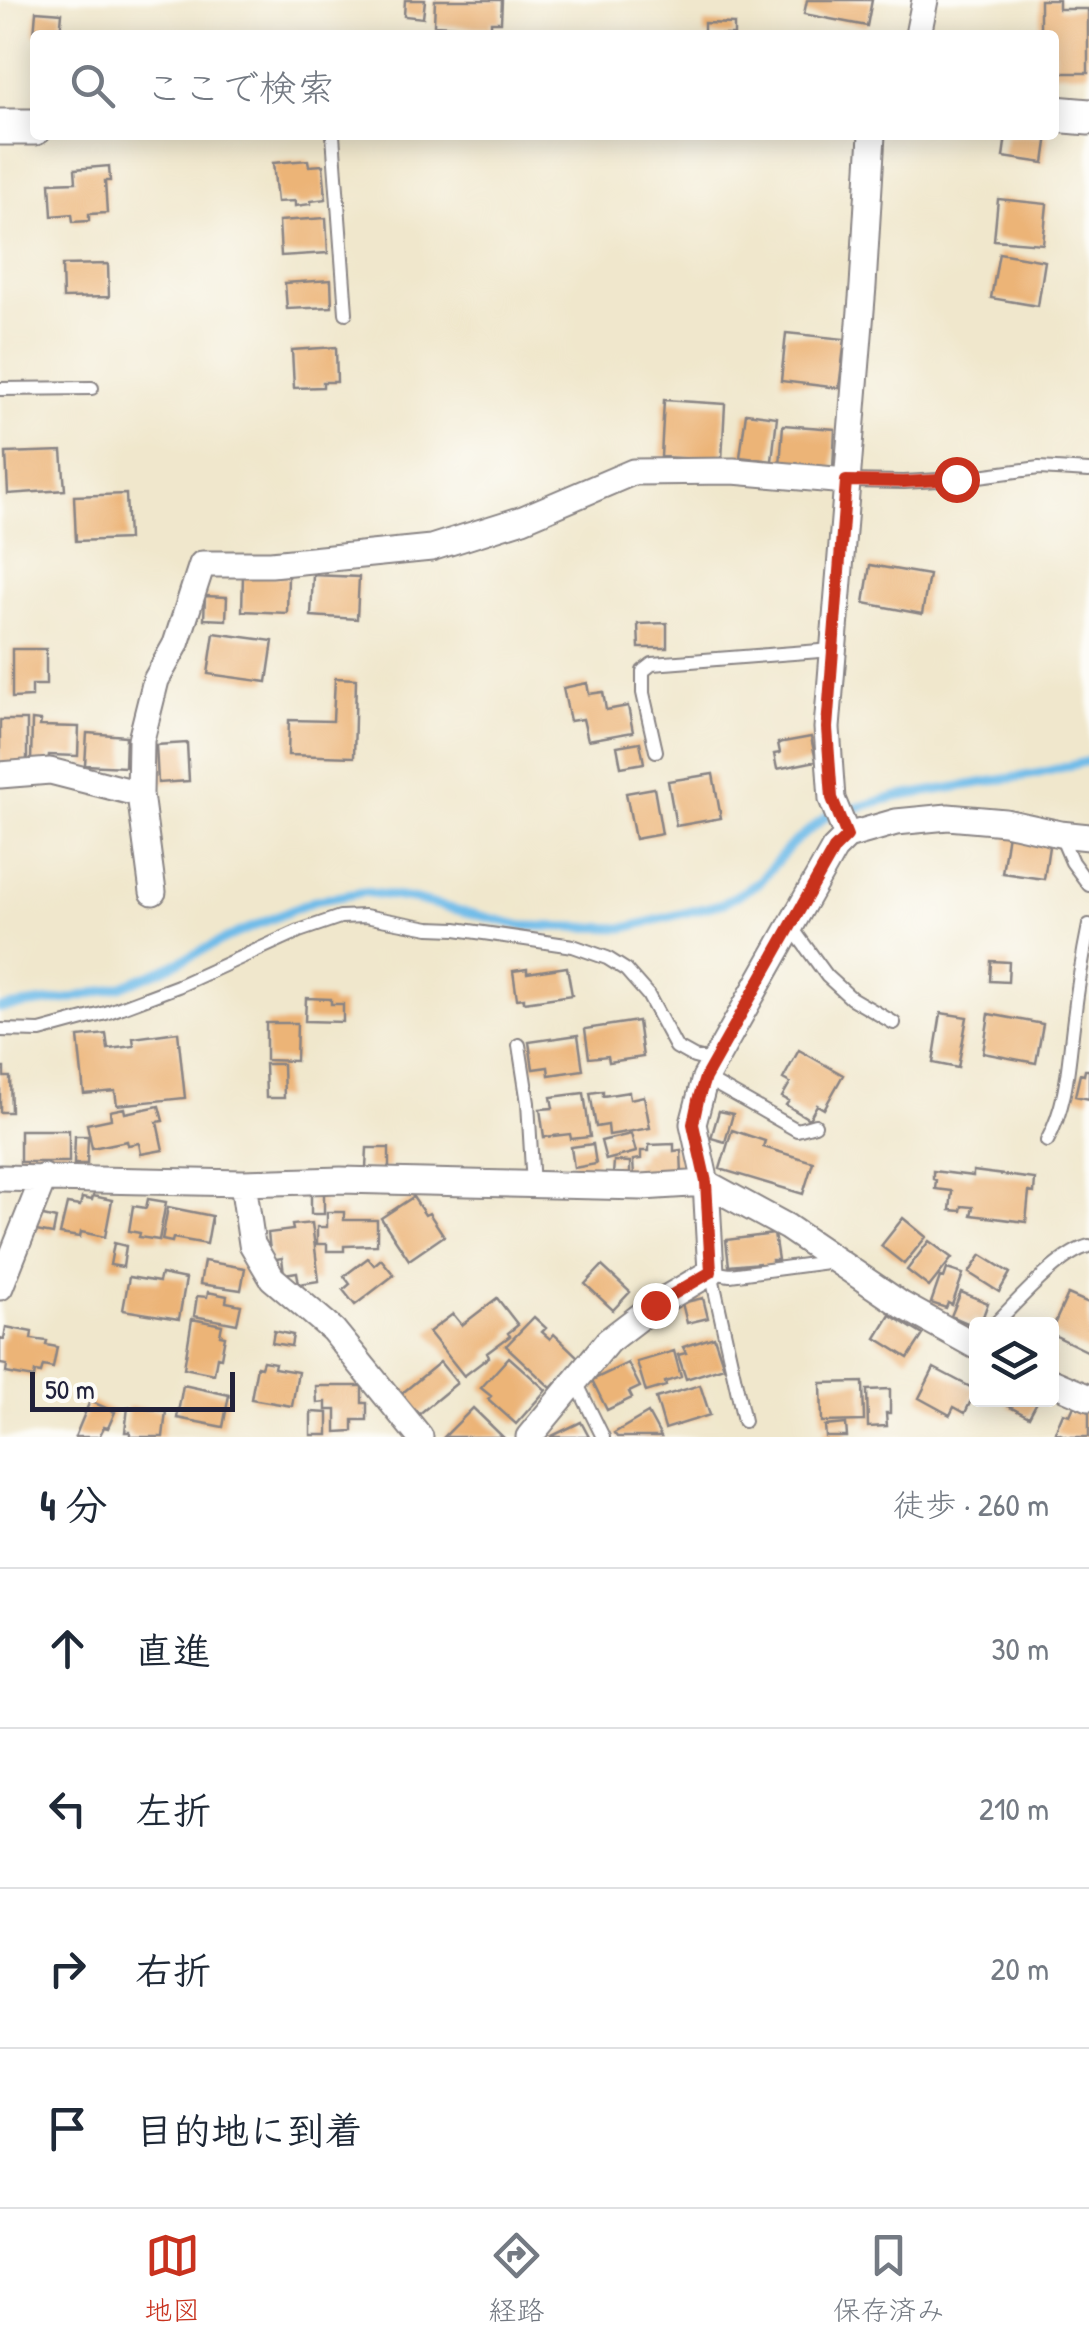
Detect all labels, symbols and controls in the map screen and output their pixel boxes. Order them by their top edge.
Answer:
search box [30,30,1059,140]
icon: search [65,58,120,113]
text: ここで検索 [145,61,335,113]
route start [934,457,980,503]
route end [633,1283,679,1329]
map controls [969,1317,1059,1407]
button: layers [969,1317,1059,1407]
scale bar [30,1367,235,1412]
text: 50 m [45,1370,95,1408]
text: 4 分 [40,1476,107,1533]
text: 徒歩 · 260 m [893,1483,1049,1526]
icon: ahead [40,1621,95,1676]
text: 直進 [135,1624,211,1676]
text: 30 m [991,1627,1049,1670]
icon: left [40,1781,95,1836]
text: 左折 [135,1784,211,1836]
text: 210 m [979,1787,1049,1830]
icon: right [40,1941,95,1996]
text: 右折 [135,1944,211,1996]
text: 20 m [991,1947,1049,1990]
icon: arrive [40,2101,95,2156]
text: 目的地に到着 [135,2104,363,2156]
tab: 地図 [144,2228,200,2329]
tab: 経路 [488,2228,545,2329]
tab: 保存済み [833,2228,945,2329]

